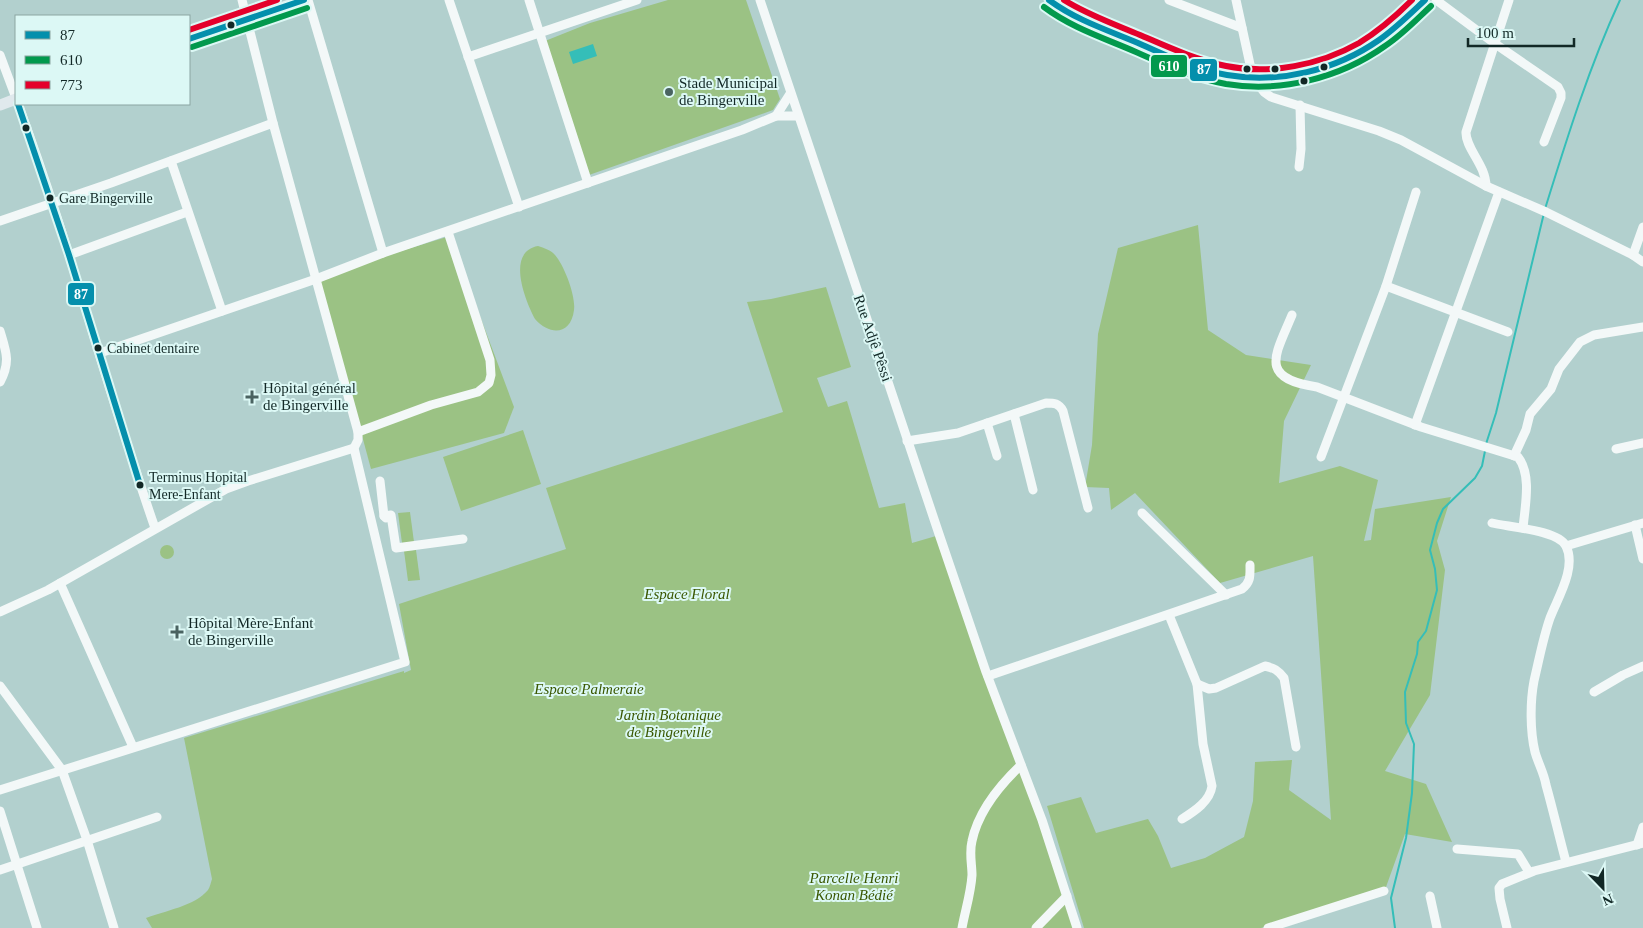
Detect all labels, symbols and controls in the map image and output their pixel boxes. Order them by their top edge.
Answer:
legend [15,15,190,105]
scale bar [1468,15,1574,47]
unlabelled marker [226,20,236,30]
text: 100 m [1476,25,1514,41]
text: 87 [60,27,76,43]
text: 610 [60,52,83,68]
line badge: 610 [1150,54,1188,78]
line badge: 87 [1189,58,1218,82]
text: 610 [1159,59,1180,74]
text: 87 [1197,62,1211,77]
unlabelled marker [1319,62,1329,72]
unlabelled marker [1242,64,1252,74]
unlabelled marker [1270,64,1280,74]
place label: Stade Municipal de Bingerville [679,75,778,108]
unlabelled marker [1299,76,1309,86]
text: 773 [60,77,83,93]
marker: Stade Municipal de Bingerville [663,86,675,98]
unlabelled marker [21,123,31,133]
place label: Gare Bingerville [59,191,153,206]
marker: Gare Bingerville [45,193,55,203]
line badge: 87 [67,282,95,306]
text: 87 [74,287,88,302]
street label: Rue Adjê Pêssi [851,292,895,384]
place label: Cabinet dentaire [107,341,199,356]
marker: Cabinet dentaire [93,343,103,353]
place label: Hôpital général de Bingerville [263,380,356,413]
marker: Hôpital général de Bingerville [245,390,259,404]
place label: Terminus Hopital Mere-Enfant [149,470,247,502]
marker: Terminus Hopital Mere-Enfant [135,480,145,490]
park label: Espace Floral [643,586,730,602]
place label: Hôpital Mère-Enfant de Bingerville [188,615,314,648]
marker: Hôpital Mère-Enfant de Bingerville [170,625,184,639]
park label: Espace Palmeraie [533,681,644,697]
park label: Jardin Botanique de Bingerville [617,707,721,740]
north arrow [1578,863,1628,913]
park label: Parcelle Henri Konan Bédié [809,870,899,903]
text: N [1600,891,1615,908]

